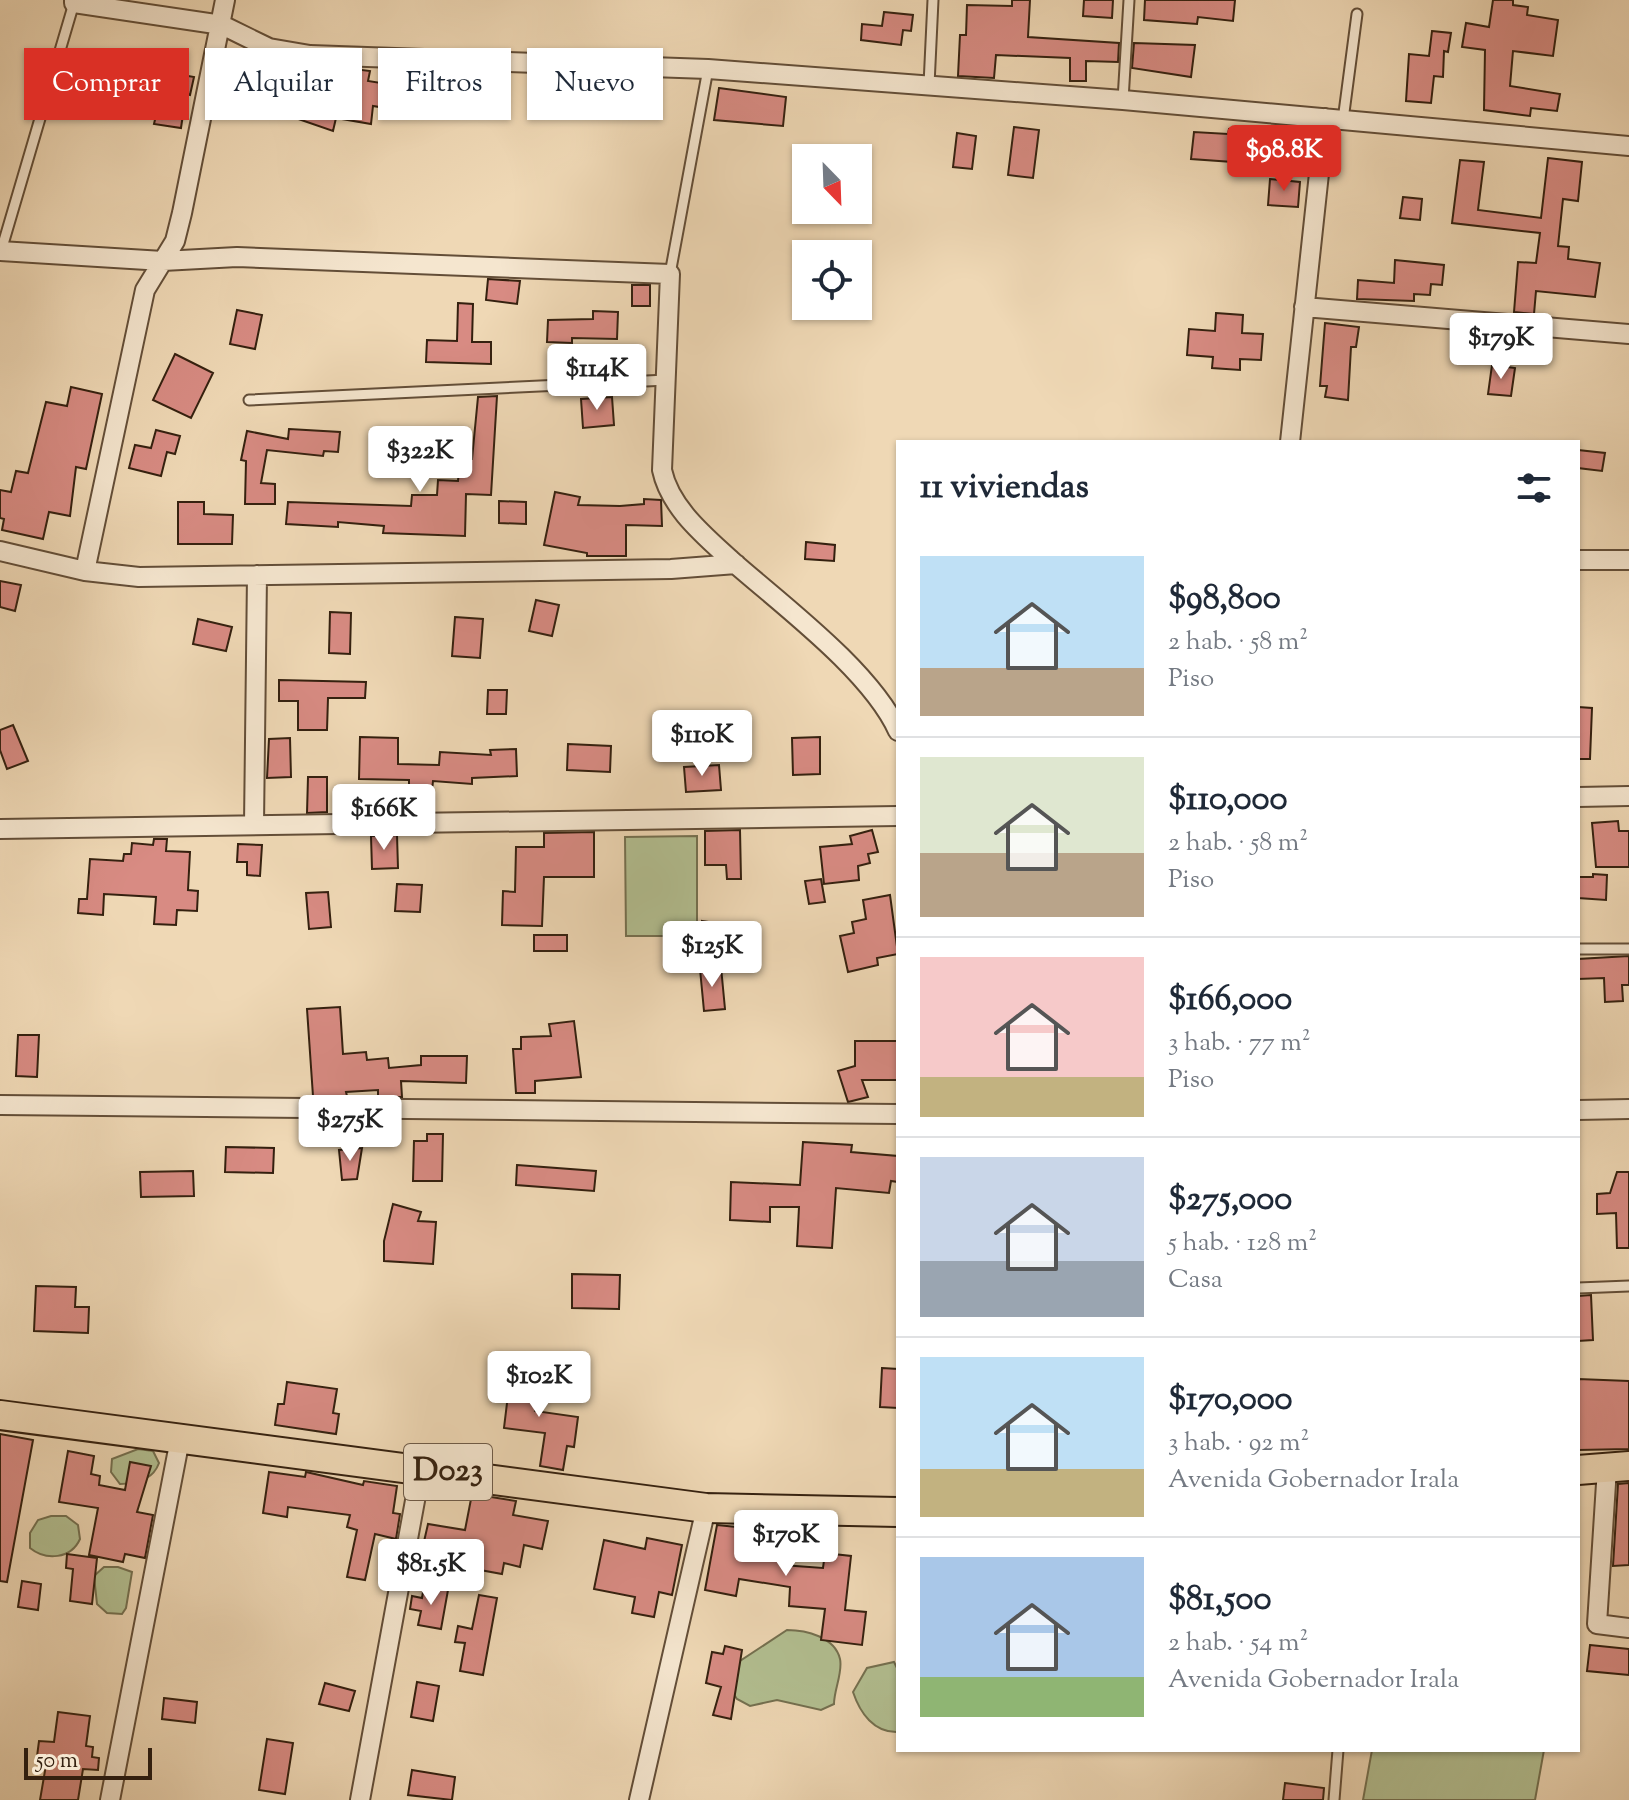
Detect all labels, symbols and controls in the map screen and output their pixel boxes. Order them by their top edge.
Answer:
chip: Comprar [24,48,189,120]
chip: Alquilar [205,48,362,120]
chip: Filtros [378,48,511,120]
chip: Nuevo [527,48,663,120]
pin: $98.8K [1219,125,1349,193]
text: $98.8K [1245,132,1323,169]
north arrow [792,144,872,224]
map controls [792,144,872,320]
button: locate [792,240,872,320]
pin: $179K [1445,313,1557,381]
text: $179K [1468,320,1534,357]
pin: $114K [541,344,653,412]
text: $114K [565,351,629,388]
pin: $322K [364,426,476,494]
text: $322K [386,433,454,470]
text: 11 viviendas [920,464,1089,513]
icon: filters [1512,466,1556,510]
text: $98,800 [1168,575,1281,624]
icon: home [984,588,1080,684]
text: 2 hab. · 58 m² [1168,624,1308,661]
text: Piso [1168,661,1214,698]
pin: $110K [646,710,758,778]
text: $110K [670,717,734,754]
text: $110,000 [1168,776,1287,825]
pin: $166K [328,784,440,852]
icon: home [984,789,1080,885]
text: $166K [350,791,418,828]
text: 2 hab. · 58 m² [1168,825,1308,862]
text: Piso [1168,862,1214,899]
pin: $125K [656,921,768,989]
text: $125K [681,928,743,965]
text: $166,000 [1168,976,1292,1025]
icon: home [984,989,1080,1085]
text: 3 hab. · 77 m² [1168,1025,1311,1062]
text: Piso [1168,1062,1214,1099]
pin: $275K [294,1095,406,1163]
text: $275K [317,1102,383,1139]
text: $275,000 [1168,1176,1292,1225]
icon: home [984,1189,1080,1285]
text: 5 hab. · 128 m² [1168,1225,1317,1262]
text: Casa [1168,1262,1223,1299]
pin: $102K [483,1351,595,1419]
text: $102K [506,1358,572,1395]
text: $170,000 [1168,1376,1293,1425]
icon: home [984,1389,1080,1485]
text: 3 hab. · 92 m² [1168,1425,1309,1462]
road number: D023 [404,1444,492,1500]
text: Avenida Gobernador Irala [1168,1462,1459,1499]
pin: $170K [730,1510,842,1578]
text: $170K [752,1517,820,1554]
pin: $81.5K [366,1539,496,1607]
text: $81.5K [396,1546,466,1583]
text: $81,500 [1168,1576,1271,1625]
icon: home [984,1589,1080,1685]
text: 2 hab. · 54 m² [1168,1625,1308,1662]
text: Avenida Gobernador Irala [1168,1662,1459,1699]
scale bar [24,1744,152,1780]
text: 50 m [36,1746,78,1778]

